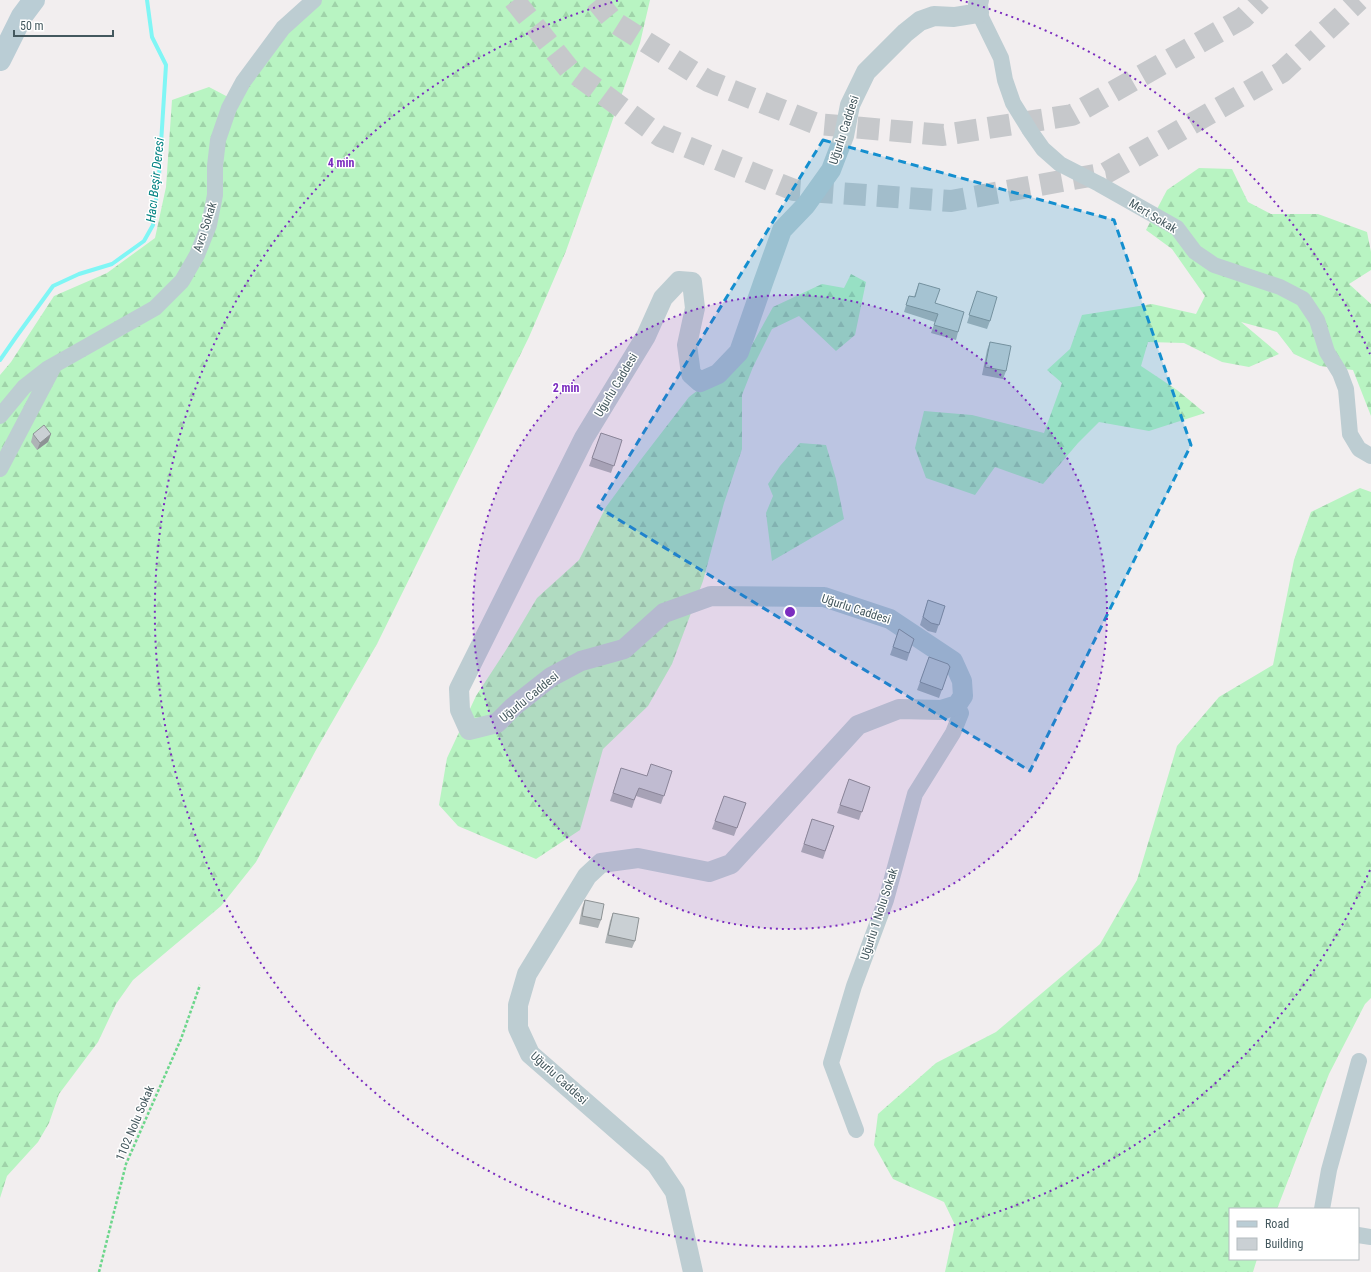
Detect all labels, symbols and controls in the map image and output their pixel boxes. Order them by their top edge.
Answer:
scale bar [14,12,113,38]
text: 50 m [20,19,44,33]
street label: Uğurlu Caddesi [826,94,862,166]
water label: Hacı Beşir Deresi [143,137,167,223]
text: 4 min [328,156,354,170]
street label: Mert Sokak [1126,196,1180,236]
street label: Avcı Sokak [190,200,220,254]
street label: Uğurlu Caddesi [592,351,640,419]
text: 2 min [553,381,579,395]
street label: Uğurlu Caddesi [820,591,892,627]
centre of rings [783,605,797,619]
street label: Uğurlu Caddesi [497,669,561,725]
street label: Uğurlu 1 Nolu Sokak [858,866,901,962]
street label: Uğurlu Caddesi [528,1049,590,1107]
street label: 1102 Nolu Sokak [113,1083,157,1163]
legend [1229,1208,1359,1260]
text: Road [1265,1217,1289,1231]
text: Building [1265,1237,1303,1251]

